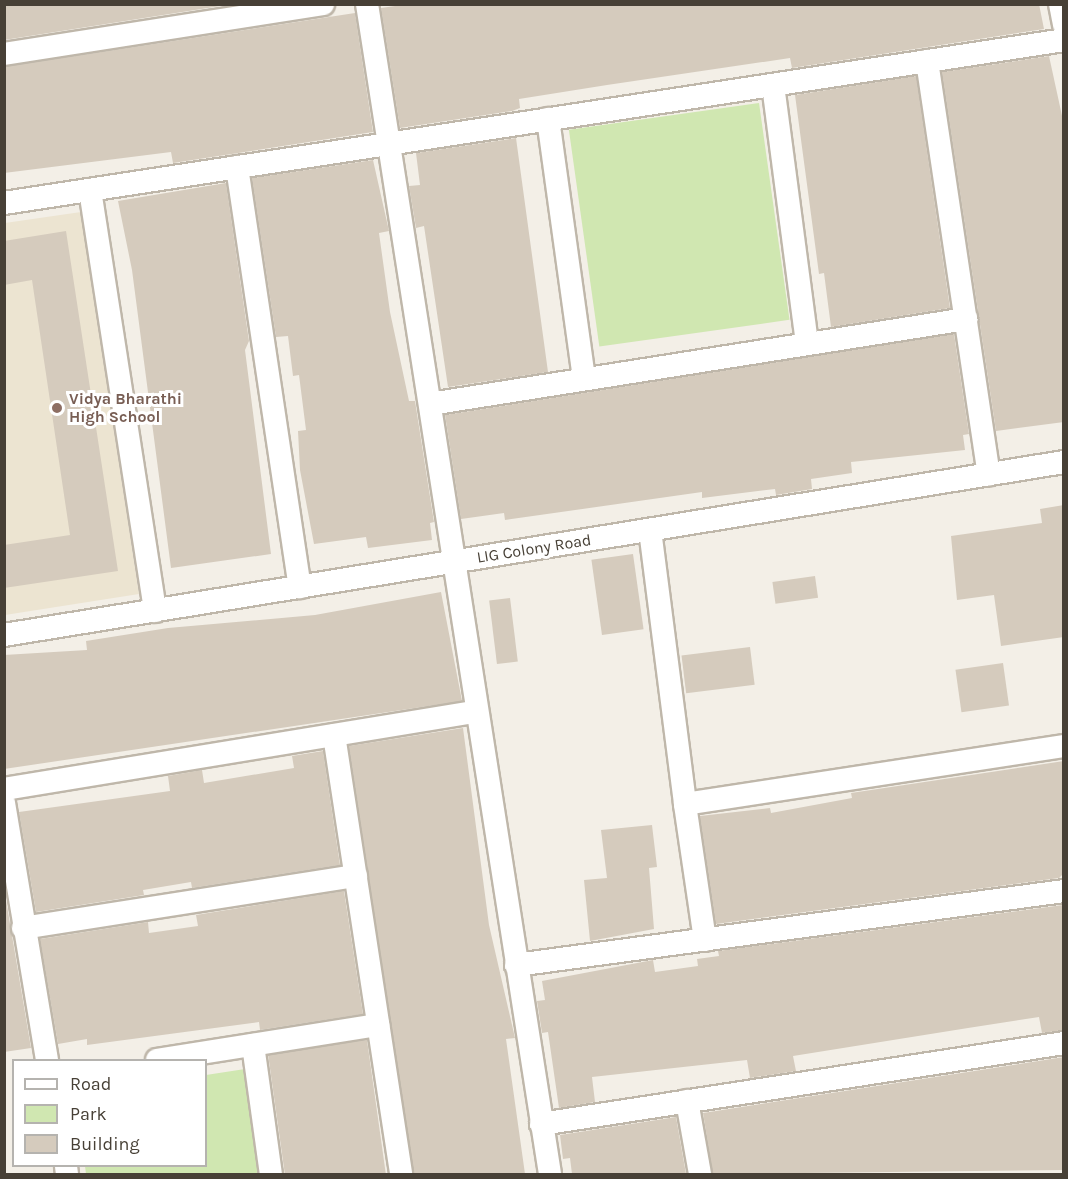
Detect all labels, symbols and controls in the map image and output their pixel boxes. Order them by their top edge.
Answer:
place label: Vidya Bharathi High School [69,389,182,427]
marker: Vidya Bharathi High School [50,401,64,415]
street label: LIG Colony Road [475,530,593,568]
legend [12,1059,207,1167]
text: Road [70,1073,111,1095]
text: Park [70,1103,107,1125]
text: Building [70,1133,140,1155]

